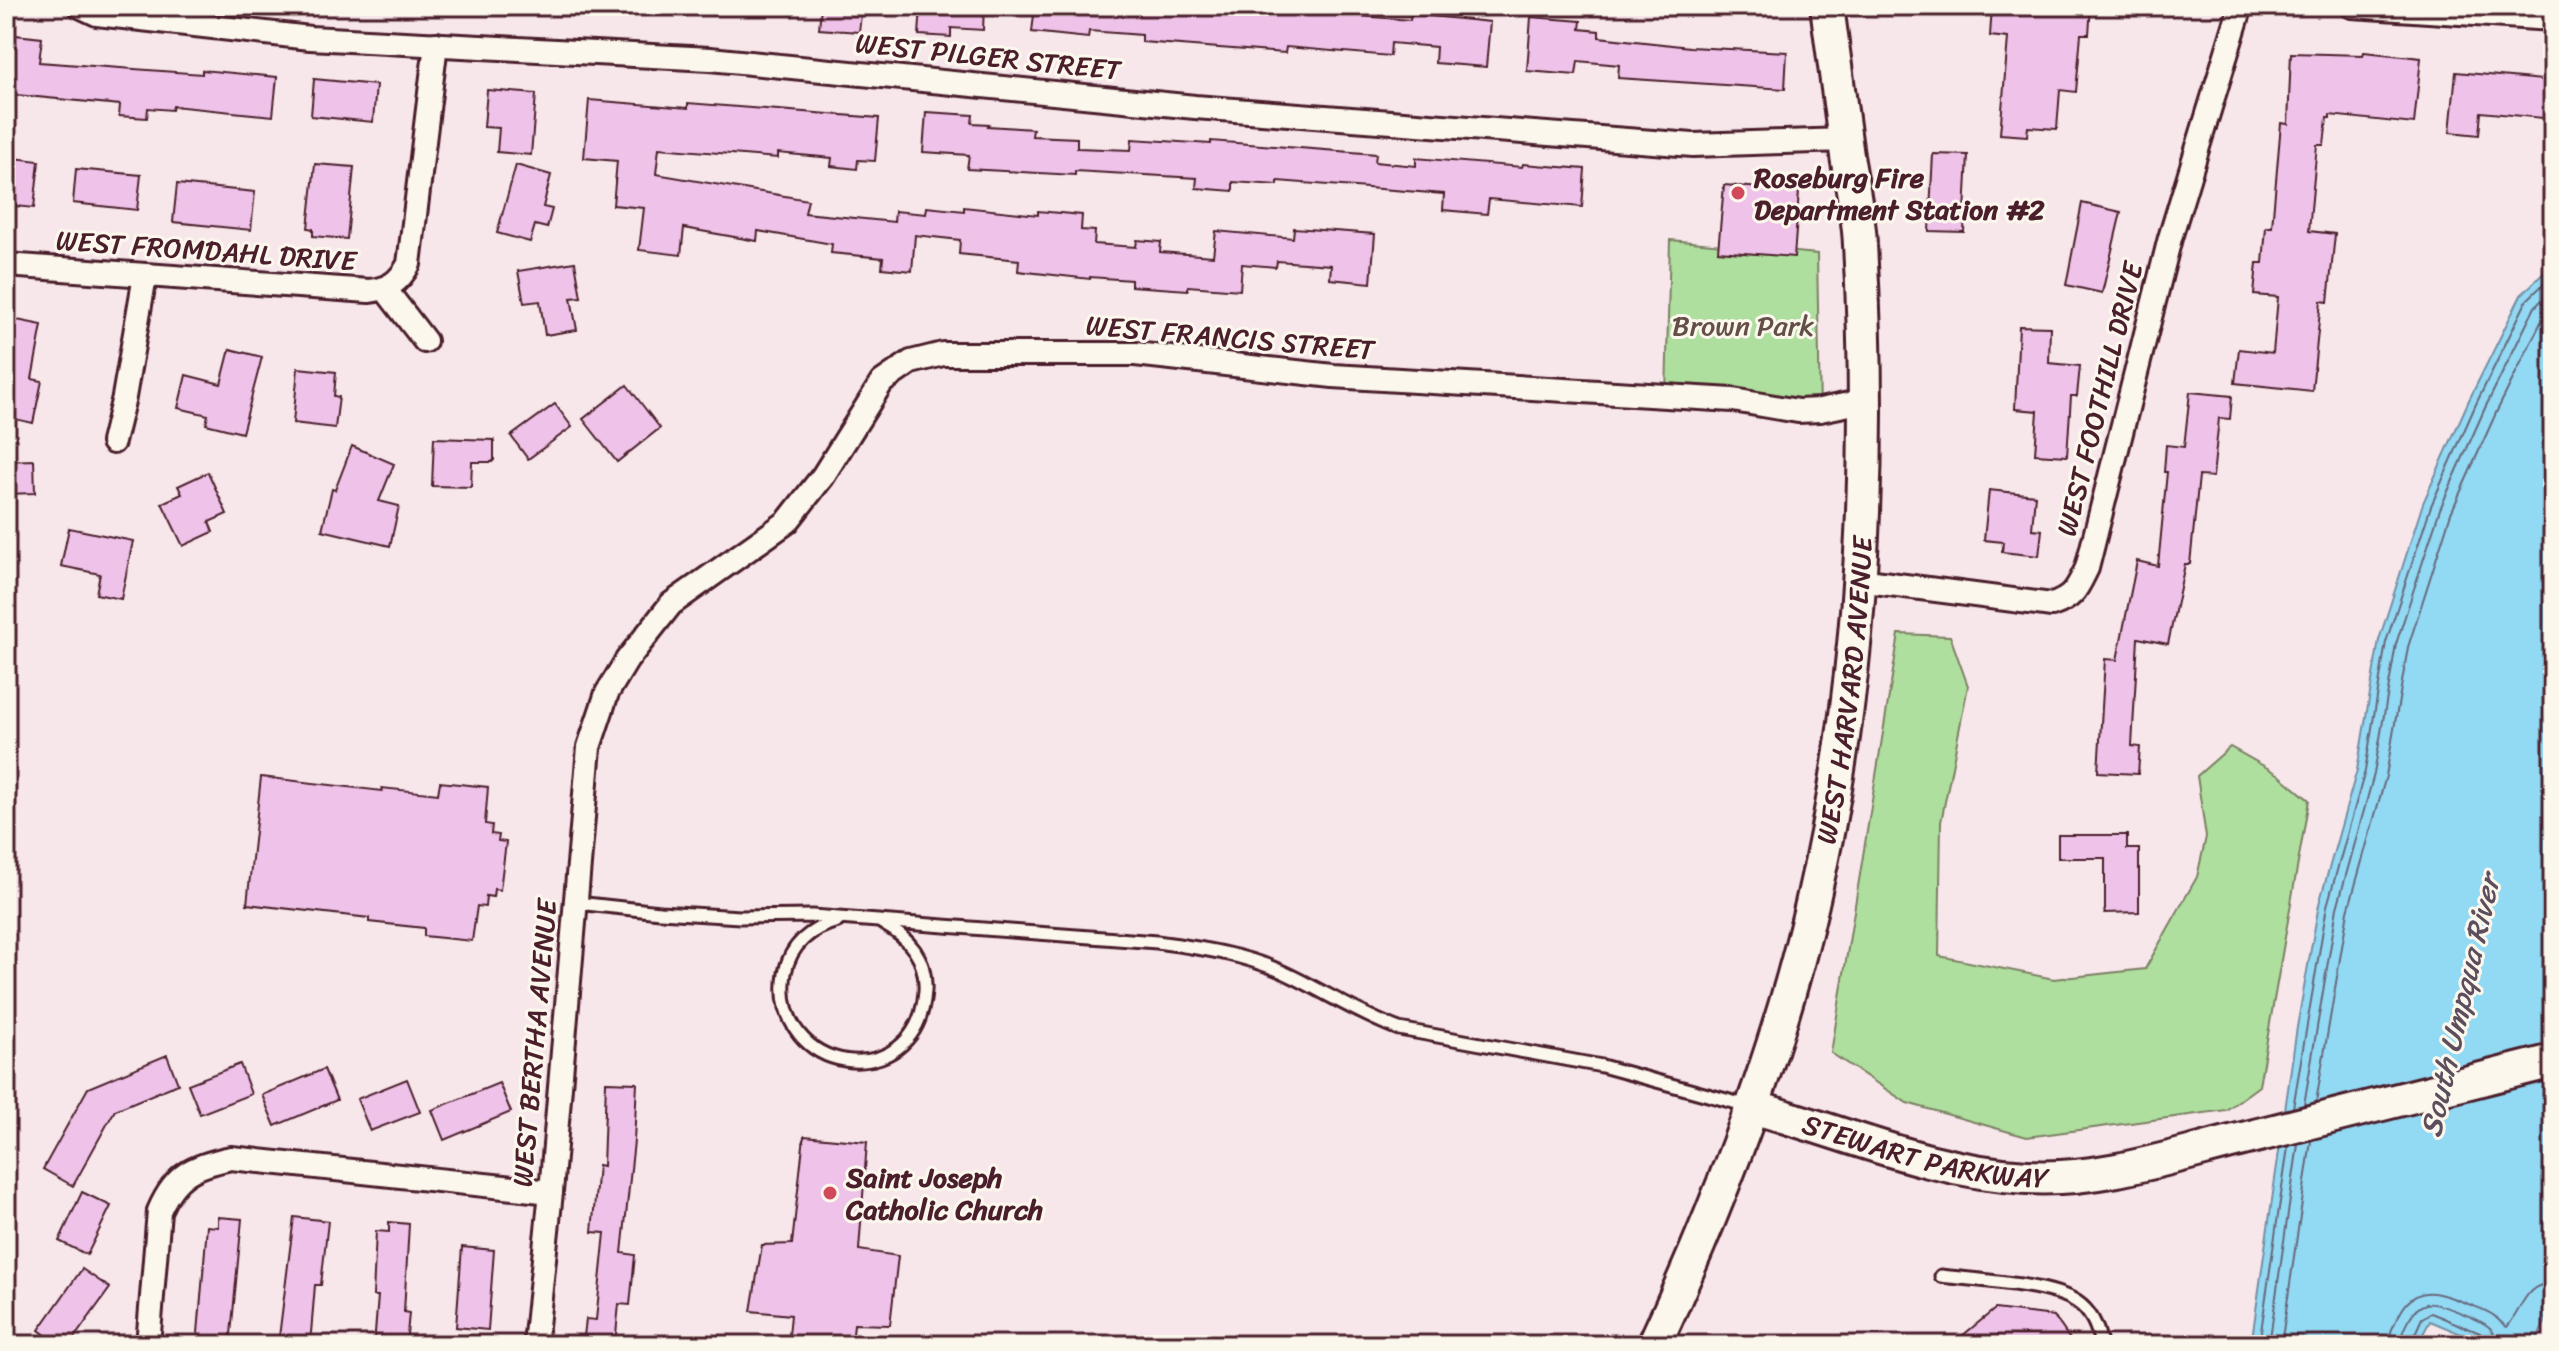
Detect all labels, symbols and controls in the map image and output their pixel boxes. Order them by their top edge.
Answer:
street label: WEST PILGER STREET [853,18,1125,95]
place label: Roseburg Fire Department Station #2 [1753,153,2045,234]
marker: Roseburg Fire Department Station #2 [1729,184,1747,202]
street label: WEST FROMDAHL DRIVE [54,216,359,286]
street label: WEST FOOTHILL DRIVE [2042,256,2158,541]
street label: WEST FRANCIS STREET [1084,300,1378,375]
park label: Brown Park [1672,301,1814,350]
street label: WEST HARVARD AVENUE [1801,533,1887,848]
water label: South Umpqua River [2404,864,2518,1142]
street label: WEST BERTHA AVENUE [498,896,572,1189]
street label: STEWART PARKWAY [1796,1100,2050,1203]
place label: Saint Joseph Catholic Church [845,1153,1043,1234]
marker: Saint Joseph Catholic Church [821,1184,839,1202]

